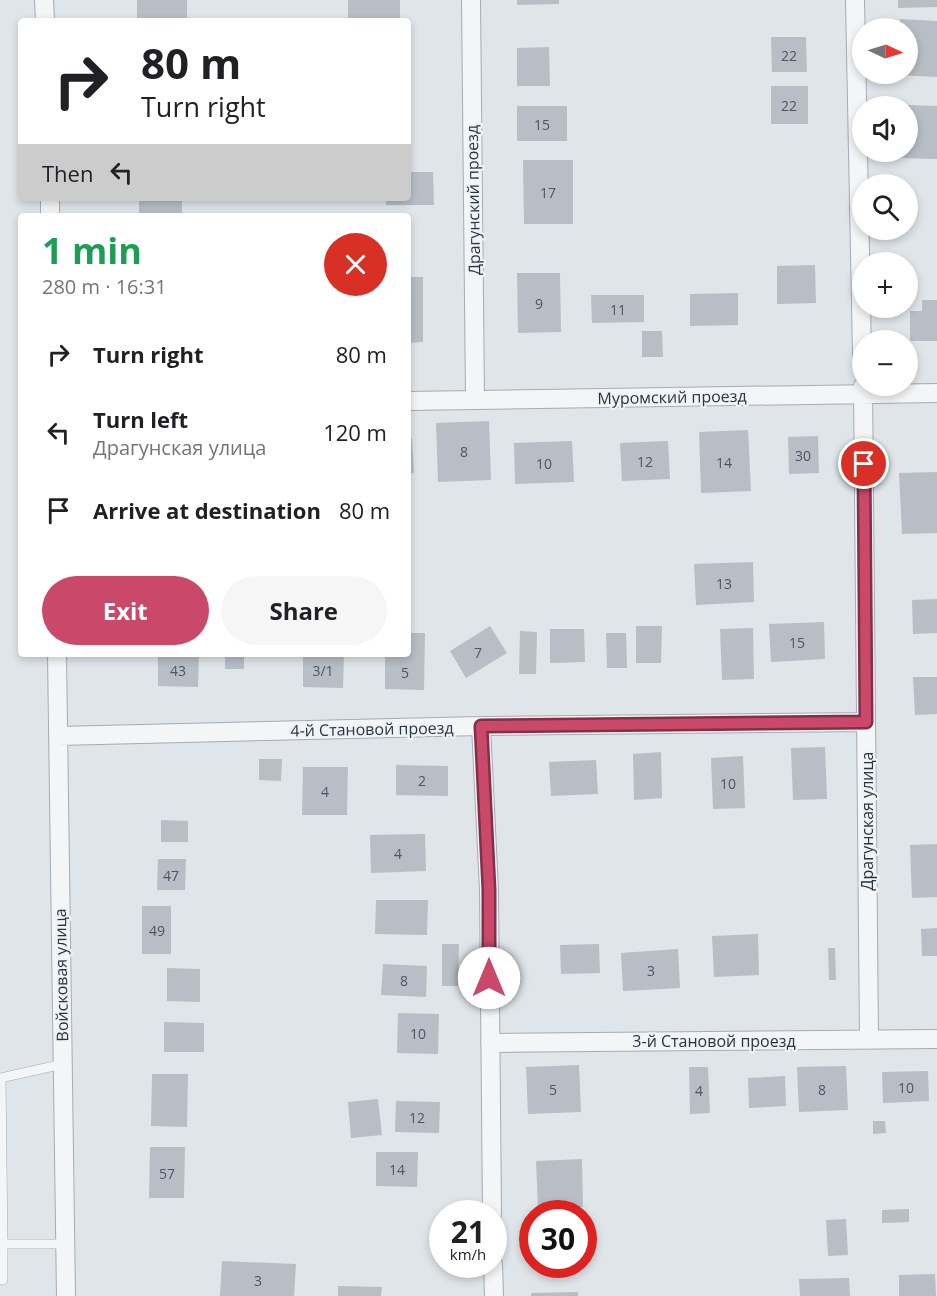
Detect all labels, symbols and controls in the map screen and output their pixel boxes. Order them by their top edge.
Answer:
north arrow [852,18,918,84]
map controls [852,18,918,396]
text: 80 m [141,34,241,91]
icon: right [42,42,120,120]
house number: 22 [781,46,797,65]
text: Turn right [141,88,266,125]
house number: 22 [781,96,797,115]
button: sound [852,96,918,162]
house number: 15 [534,115,550,134]
street label: Драгунский проезд [461,125,485,275]
icon: left [105,156,138,189]
text: Then [42,158,93,188]
button: search [852,174,918,240]
house number: 17 [540,183,556,202]
text: 1 min [42,226,142,275]
button: close [324,233,387,296]
button: + [852,252,918,318]
text: 280 m · 16:31 [42,273,167,300]
house number: 9 [535,294,543,313]
house number: 11 [610,300,626,319]
button: − [852,330,918,396]
icon: right [42,338,75,371]
text: Turn right [93,339,204,369]
text: 80 m [336,339,387,369]
street label: Муромский проезд [597,385,747,409]
text: Turn left [93,404,188,434]
icon: left [42,416,75,449]
text: 120 m [323,417,387,447]
text: Драгунская улица [93,434,266,461]
pin [838,438,889,489]
house number: 8 [460,442,468,461]
house number: 30 [795,446,811,465]
icon: arrive [847,447,880,480]
house number: 12 [637,452,653,471]
house number: 14 [716,453,732,472]
house number: 10 [536,454,552,473]
icon: arrive [42,494,75,527]
text: Arrive at destination [93,495,321,525]
text: 80 m [339,495,390,525]
house number: 13 [716,574,732,593]
button: Exit [42,576,209,645]
button: Share [221,576,387,645]
house number: 15 [789,633,805,652]
house number: 7 [474,643,482,662]
house number: 43 [170,661,186,680]
house number: 3/1 [312,661,334,680]
house number: 5 [401,663,409,682]
street label: 4-й Становой проезд [290,717,454,741]
street label: Драгунская улица [856,752,878,890]
house number: 2 [418,771,426,790]
house number: 10 [720,774,736,793]
house number: 4 [321,782,329,801]
house number: 4 [394,844,402,863]
house number: 47 [163,866,179,885]
street label: Войсковая улица [49,908,73,1042]
house number: 49 [149,921,165,940]
position arrow [457,946,521,1010]
house number: 3 [647,961,655,980]
house number: 8 [400,971,408,990]
house number: 10 [410,1024,426,1043]
street label: 3-й Становой проезд [632,1030,796,1052]
house number: 10 [898,1078,914,1097]
house number: 5 [549,1080,557,1099]
house number: 8 [818,1080,826,1099]
house number: 4 [695,1081,703,1100]
house number: 12 [409,1108,425,1127]
house number: 14 [389,1160,405,1179]
house number: 57 [159,1164,175,1183]
speed limit sign: 30 [519,1200,597,1278]
text: 21 [451,1211,485,1252]
text: km/h [450,1244,486,1264]
house number: 3 [254,1271,262,1290]

